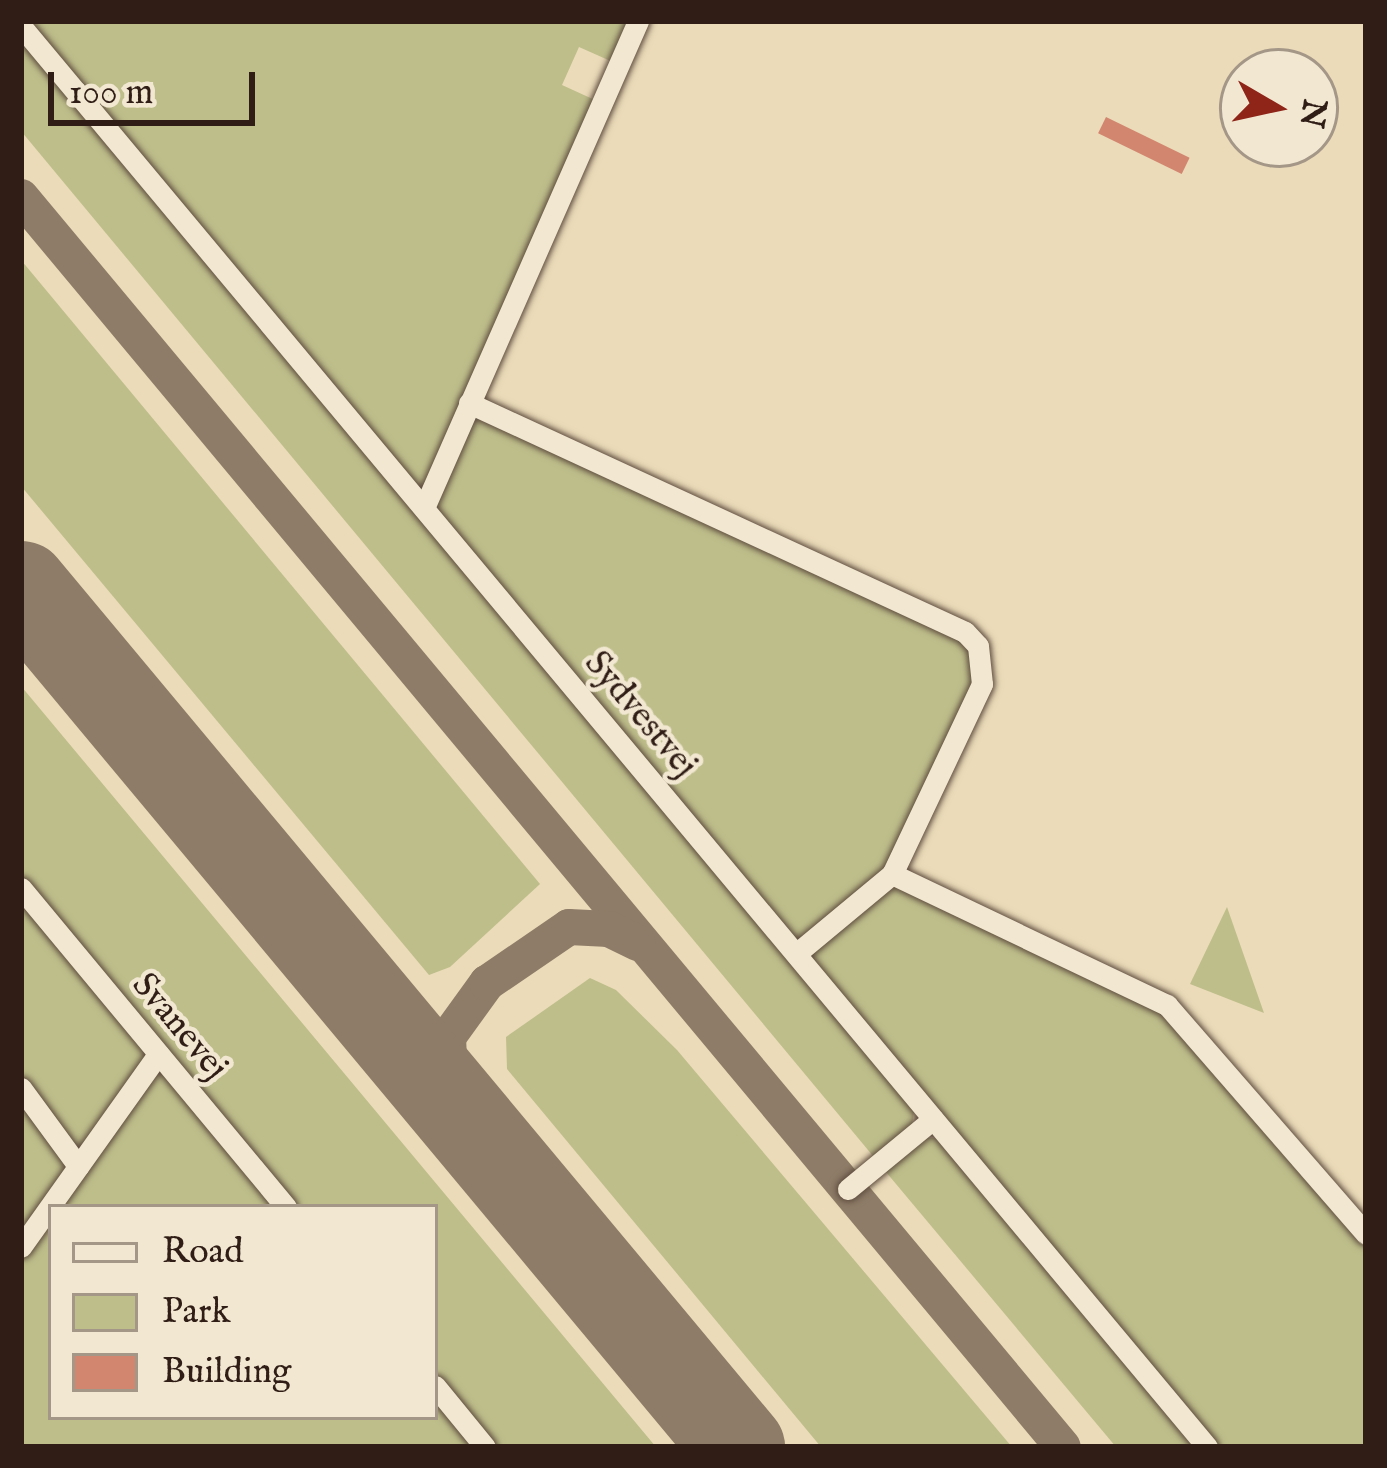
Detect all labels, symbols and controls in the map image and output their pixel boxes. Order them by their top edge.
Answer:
scale bar [54,48,261,122]
north arrow [1219,48,1339,168]
text: 100 m [69,70,153,116]
text: N [1289,96,1335,131]
street label: Sydvestvej [575,643,705,787]
street label: Svanevej [122,965,236,1089]
legend [48,1204,438,1420]
text: Road [162,1229,243,1275]
text: Park [162,1289,230,1335]
text: Building [162,1349,291,1395]

